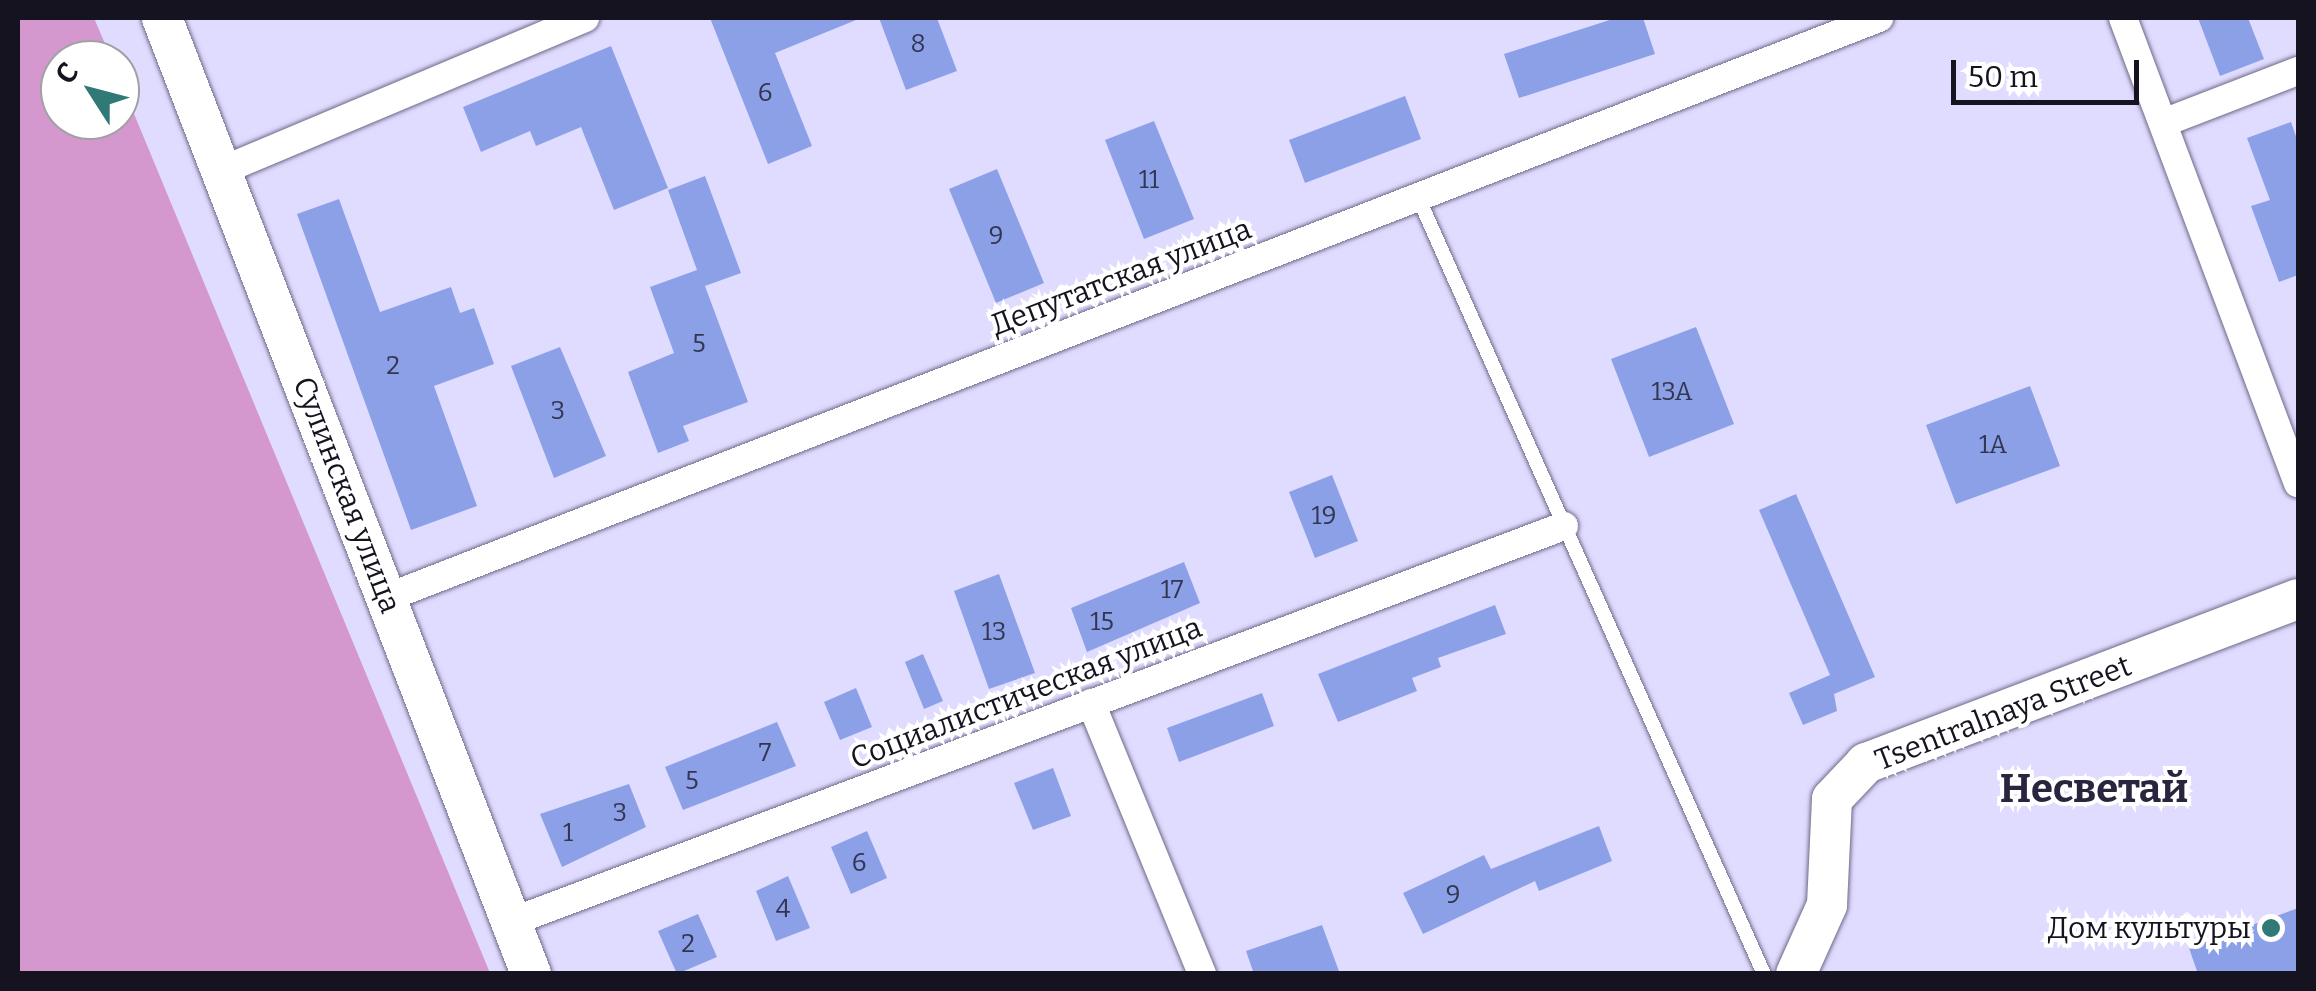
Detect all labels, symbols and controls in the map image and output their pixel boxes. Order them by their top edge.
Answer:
house number: 8 [910,29,926,59]
north arrow [40,40,140,140]
scale bar [1956,40,2144,102]
text: С [48,56,85,90]
text: 50 m [1968,59,2038,95]
house number: 6 [758,78,772,108]
house number: 11 [1139,165,1159,195]
street label: Депутатская улица [986,211,1256,343]
house number: 9 [989,221,1003,251]
house number: 5 [692,329,706,359]
house number: 2 [386,351,400,381]
street label: Сулинская улица [285,372,409,618]
house number: 13А [1651,377,1693,407]
house number: 3 [551,396,565,426]
house number: 1А [1979,430,2007,460]
house number: 19 [1312,501,1336,531]
house number: 17 [1161,575,1183,605]
house number: 15 [1090,607,1114,637]
street label: Социалистическая улица [845,609,1207,777]
house number: 13 [982,617,1006,647]
street label: Tsentralnaya Street [1870,648,2136,778]
house number: 7 [759,738,771,768]
district label: Несветай [2000,765,2188,813]
house number: 5 [685,766,699,796]
house number: 3 [613,798,627,828]
house number: 1 [563,818,573,848]
house number: 6 [852,848,866,878]
house number: 9 [1446,880,1460,910]
house number: 4 [776,894,790,924]
place label: Дом культуры [2048,910,2251,946]
marker: Дом культуры [2260,917,2282,939]
house number: 2 [681,929,695,959]

